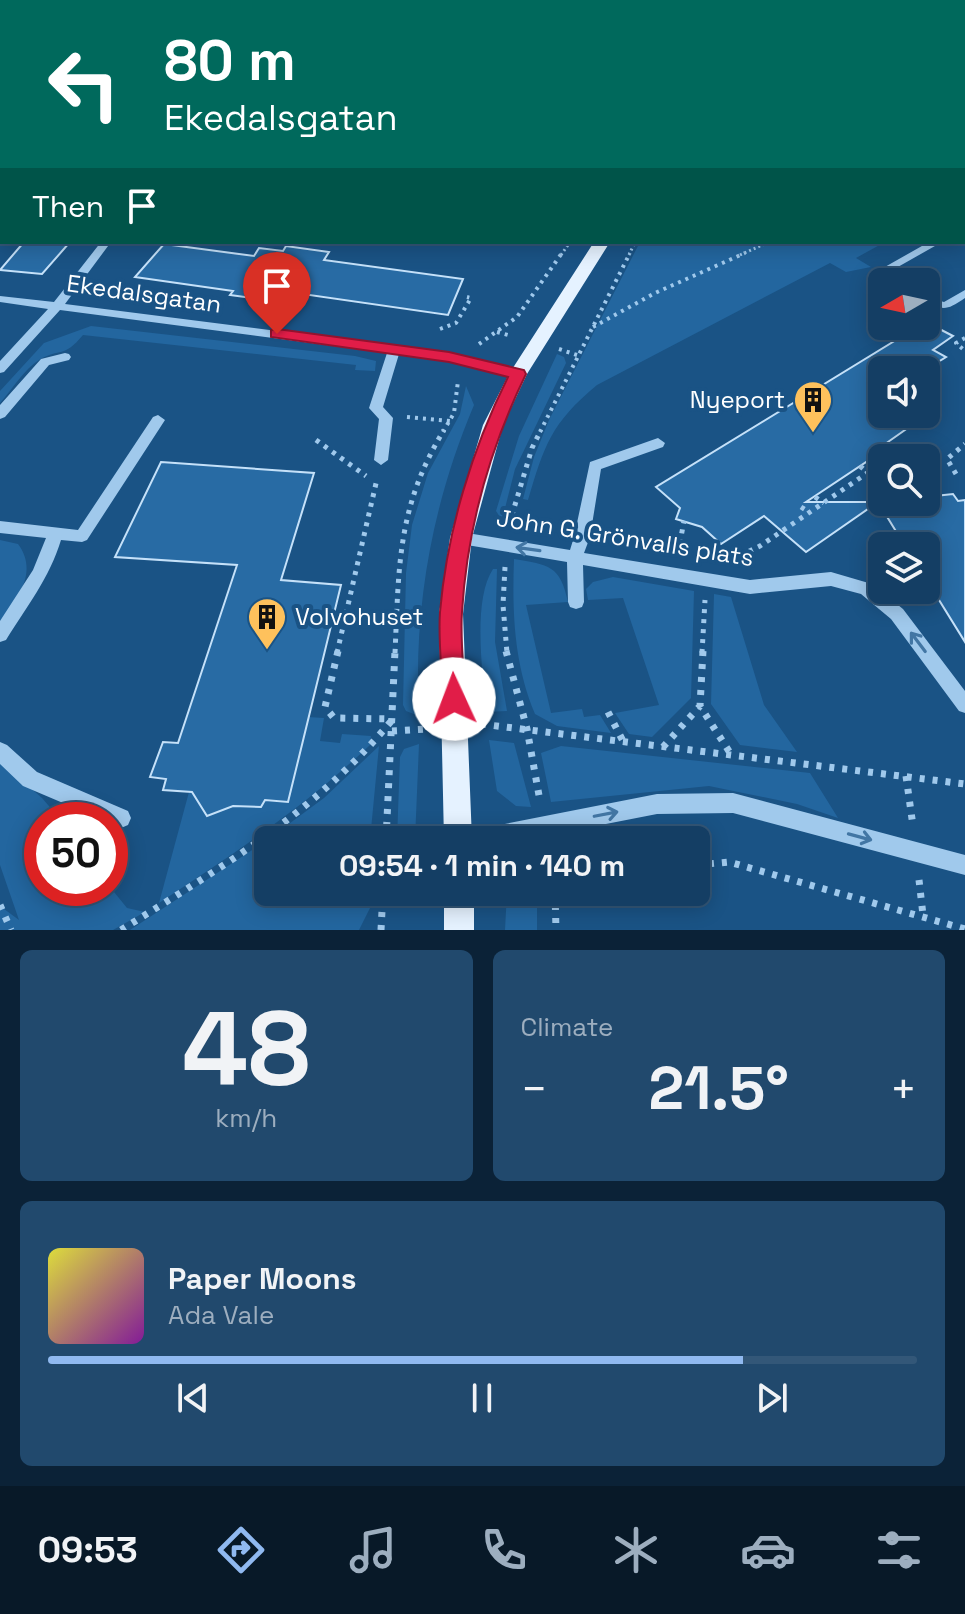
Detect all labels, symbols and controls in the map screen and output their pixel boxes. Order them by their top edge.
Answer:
text: 80 m [164,25,296,96]
icon: left [32,32,136,136]
text: Ekedalsgatan [164,95,398,141]
icon: arrive [120,184,164,228]
text: Then [32,187,104,226]
pin [243,252,311,334]
icon: arrive [255,264,299,308]
street label: Ekedalsgatan [65,267,223,320]
north arrow [868,268,940,340]
map controls [868,268,940,604]
button: sound [868,356,940,428]
building icon: Nyeport [792,379,834,434]
place label: Nyeport [690,384,785,415]
button: search [868,444,940,516]
street label: John G. Grönvalls plats [494,502,756,573]
button: layers [868,532,940,604]
one-way arrow [516,541,541,556]
building icon: Volvohuset [246,596,288,651]
place label: Volvohuset [295,601,424,632]
one-way arrow [910,632,927,653]
position arrow [412,657,496,741]
speed limit sign: 50 [24,802,128,906]
one-way arrow [592,806,618,821]
one-way arrow [847,830,873,845]
text: 09:54 · 1 min · 140 m [339,846,625,885]
text: 48 [182,983,311,1115]
text: Climate [521,1010,613,1044]
text: 21.5° [649,1050,789,1127]
text: − [521,1061,548,1117]
text: + [890,1061,917,1117]
text: km/h [215,1101,277,1135]
text: Paper Moons [168,1259,357,1298]
text: Ada Vale [168,1298,274,1332]
icon: previous [171,1376,215,1420]
icon: pause [460,1376,504,1420]
icon: next [750,1376,794,1420]
icon: directions [213,1522,269,1578]
icon: music [345,1522,401,1578]
icon: phone [476,1522,532,1578]
icon: climate [608,1522,664,1578]
icon: car [740,1522,796,1578]
icon: filters [871,1522,927,1578]
text: 09:53 [38,1527,138,1573]

